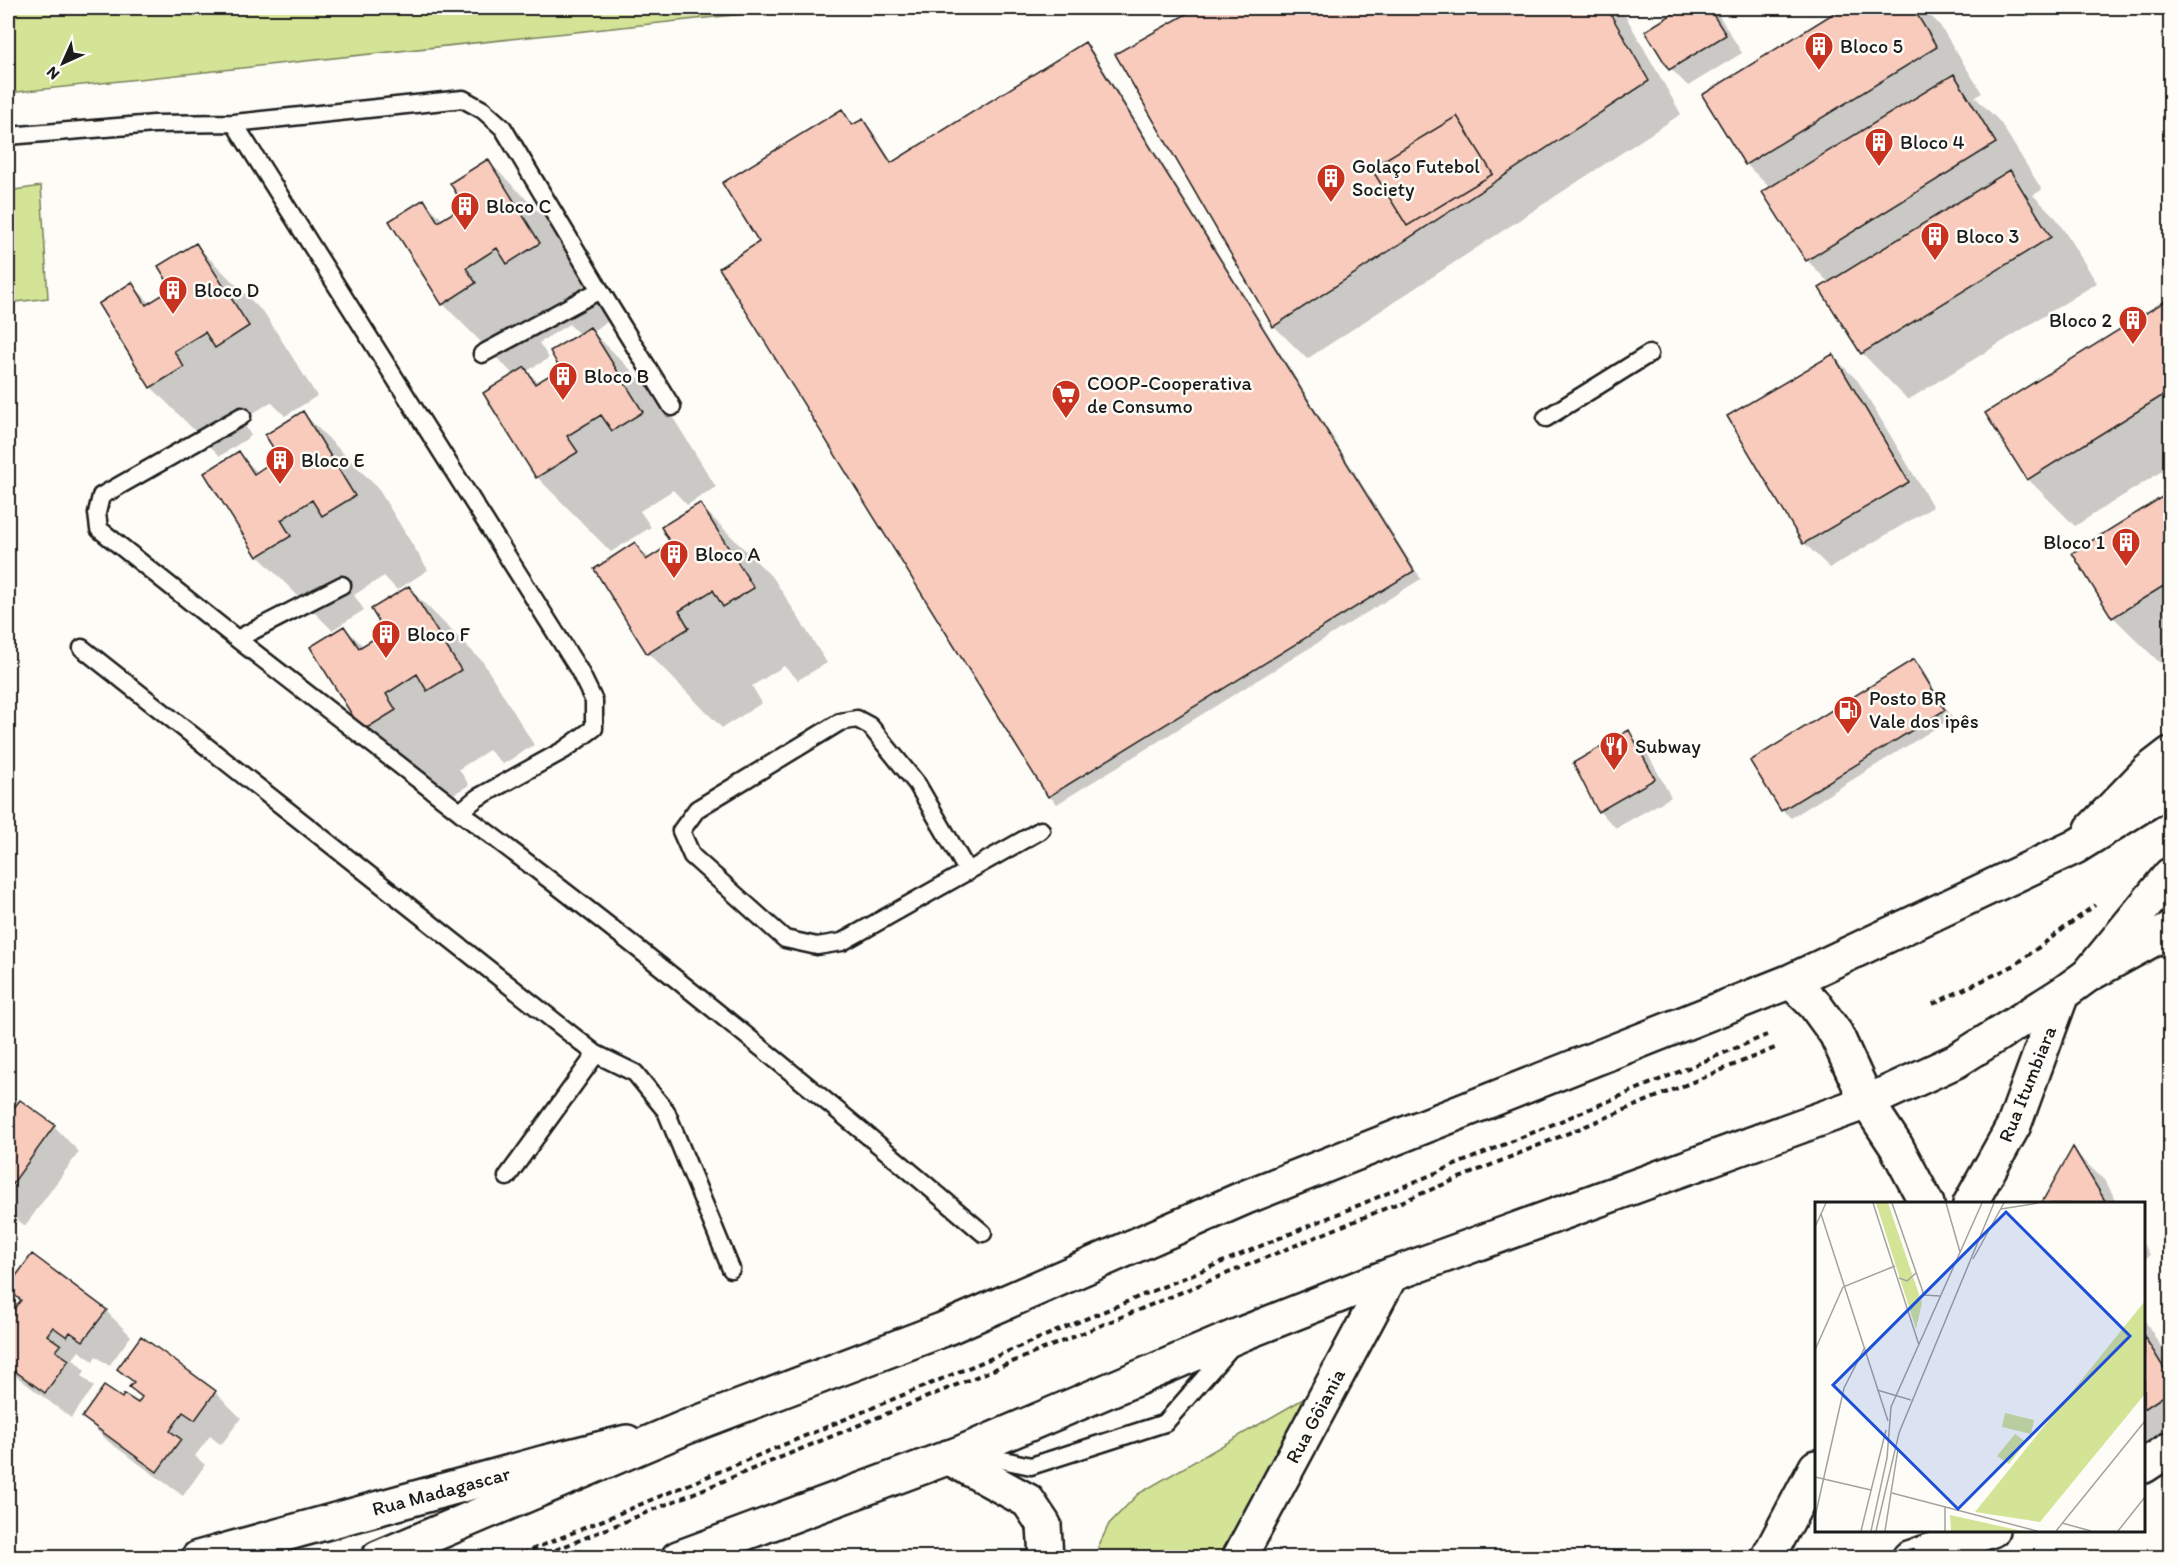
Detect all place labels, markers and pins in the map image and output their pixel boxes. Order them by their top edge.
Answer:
building icon: Bloco 5 [1803,30,1835,72]
place label: Bloco 5 [1840,34,1903,58]
building icon: Bloco 4 [1863,126,1895,168]
place label: Bloco 4 [1900,130,1965,154]
place label: Golaço Futebol Society [1352,154,1480,201]
building icon: Golaço Futebol Society [1315,162,1347,204]
building icon: Bloco C [449,190,481,232]
place label: Bloco C [486,194,552,218]
building icon: Bloco 3 [1919,220,1951,262]
place label: Bloco 3 [1956,224,2020,248]
building icon: Bloco D [157,274,189,316]
place label: Bloco D [194,278,259,302]
building icon: Bloco 2 [2117,304,2149,346]
place label: Bloco 2 [2049,308,2112,332]
building icon: Bloco B [547,360,579,402]
place label: Bloco B [584,364,649,388]
place label: COOP-Cooperativa de Consumo [1087,371,1253,418]
supermarket icon: COOP-Cooperativa de Consumo [1050,378,1082,420]
building icon: Bloco E [264,444,296,486]
place label: Bloco E [301,448,365,472]
building icon: Bloco 1 [2110,526,2142,568]
place label: Bloco 1 [2043,530,2105,554]
building icon: Bloco A [658,538,690,580]
place label: Bloco A [695,542,761,566]
building icon: Bloco F [370,618,402,660]
place label: Bloco F [407,622,471,646]
place label: Posto BR Vale dos ipês [1869,686,1979,733]
fuel station icon: Posto BR Vale dos ipês [1832,694,1864,736]
restaurant icon: Subway [1598,730,1630,772]
place label: Subway [1635,734,1701,758]

